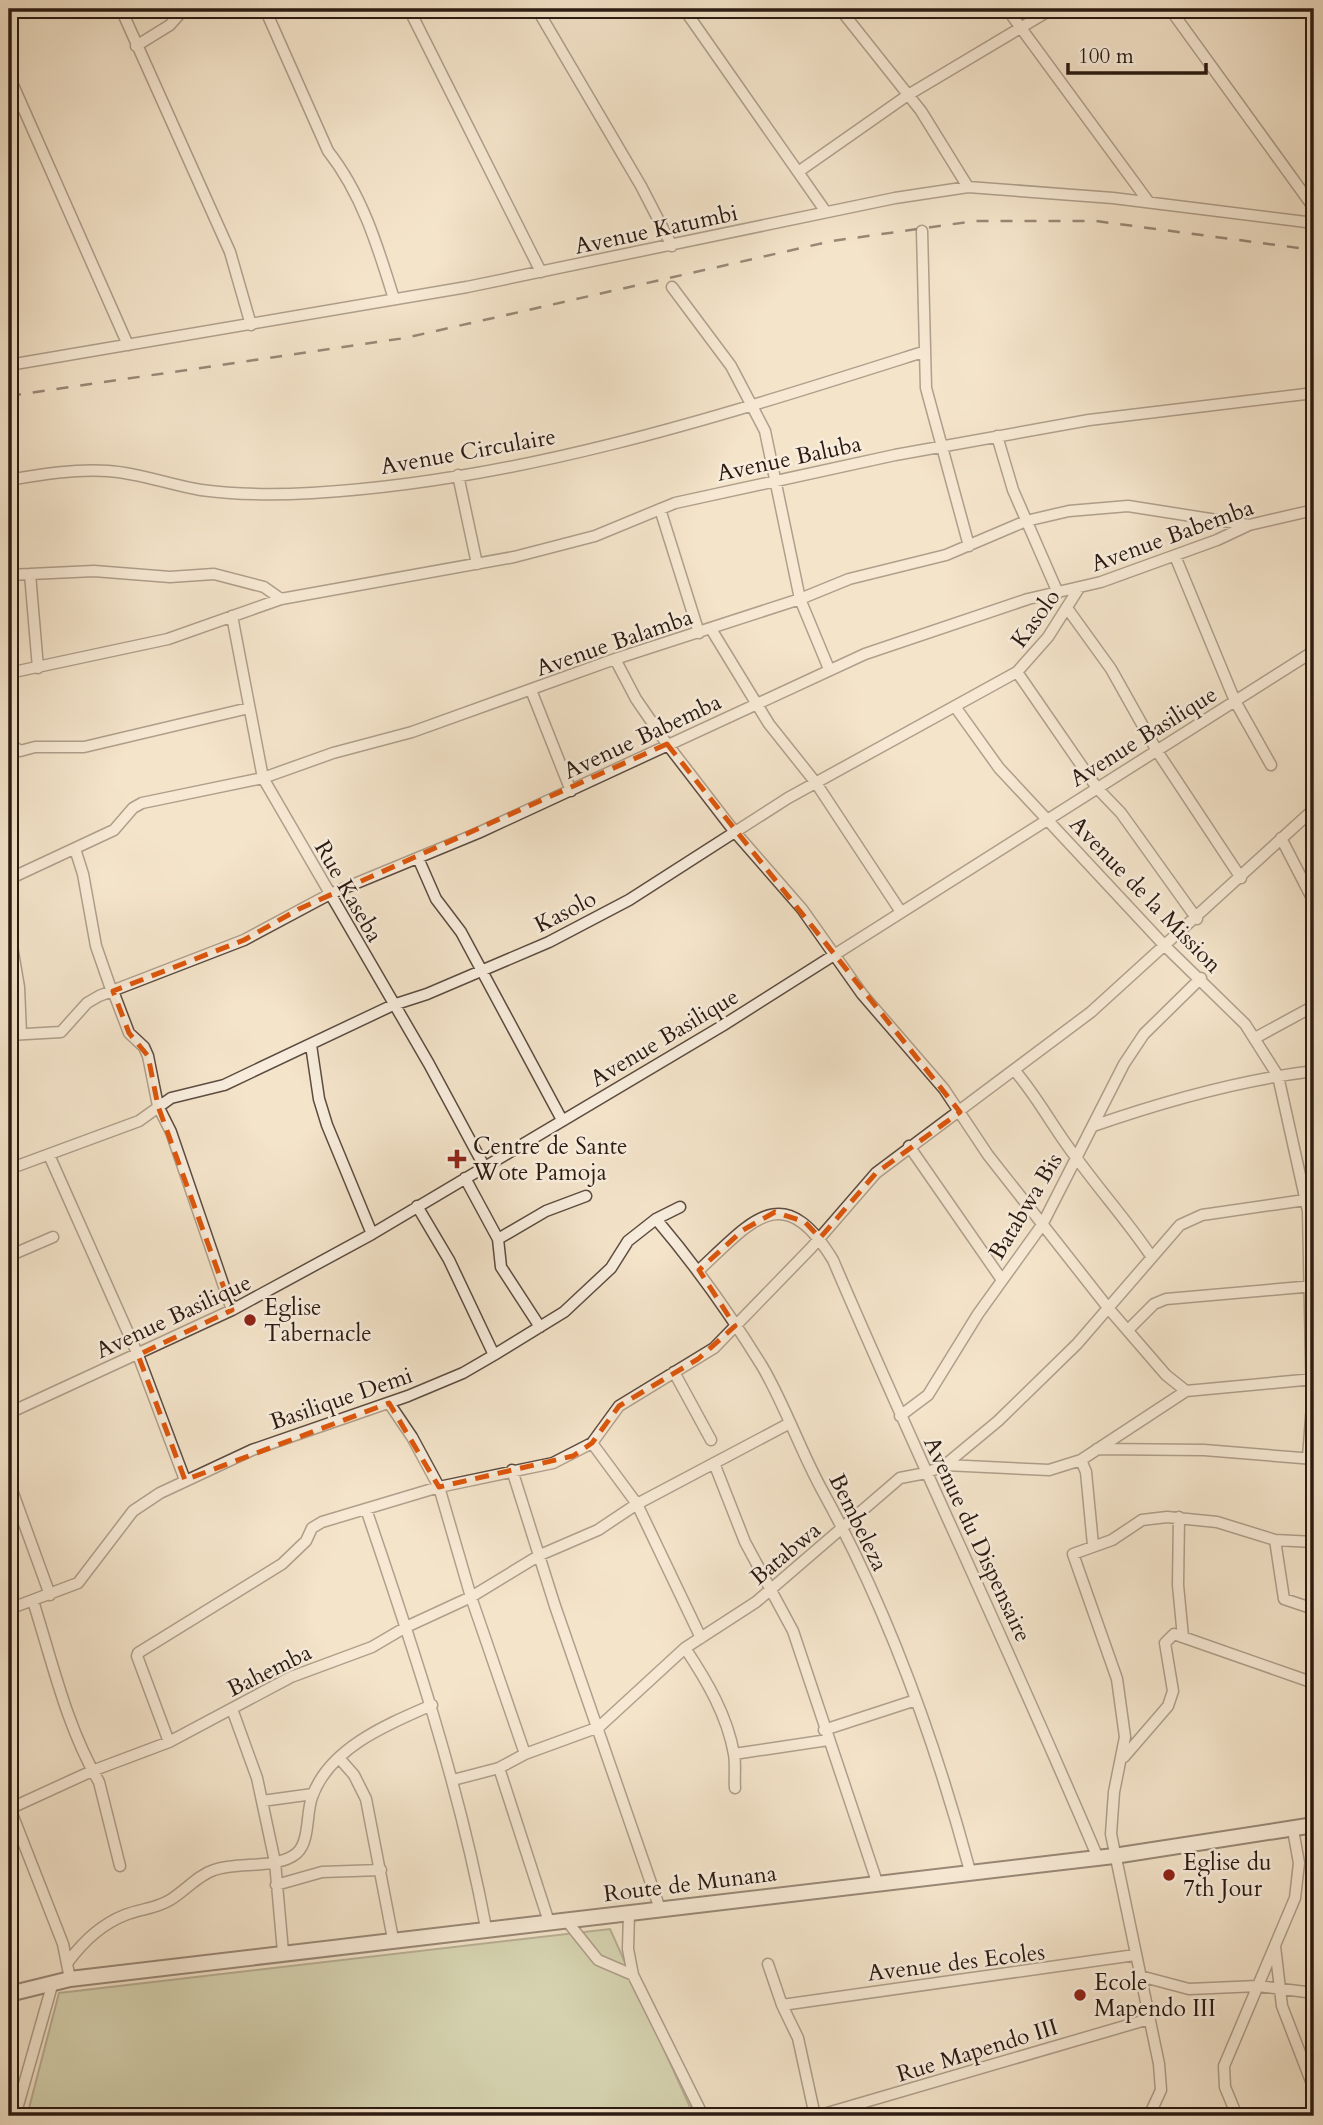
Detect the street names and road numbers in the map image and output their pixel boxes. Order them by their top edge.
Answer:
street label: Avenue Katumbi [572,197,740,262]
street label: Avenue Circulaire [378,421,558,482]
street label: Avenue Baluba [714,428,864,489]
street label: Avenue Babemba [1087,492,1258,579]
street label: Kasolo [1004,583,1067,654]
street label: Avenue Balamba [532,601,697,684]
street label: Avenue Basilique [1064,679,1223,794]
street label: Avenue Babemba [558,686,726,787]
street label: Avenue de la Mission [1063,809,1229,980]
street label: Rue Kaseba [307,835,390,948]
street label: Kasolo [529,883,601,940]
street label: Avenue Basilique [584,981,744,1094]
street label: Batabwa Bis [981,1147,1069,1265]
street label: Avenue Basilique [90,1267,256,1366]
street label: Basilique Demi [266,1360,416,1437]
street label: Avenue du Dispensaire [916,1431,1039,1647]
street label: Bembeleza [822,1468,895,1576]
street label: Batabwa [743,1515,827,1592]
street label: Bahemba [222,1637,317,1704]
street label: Route de Munana [602,1857,778,1909]
street label: Avenue des Ecoles [866,1936,1046,1989]
street label: Rue Mapendo III [893,2011,1062,2090]

